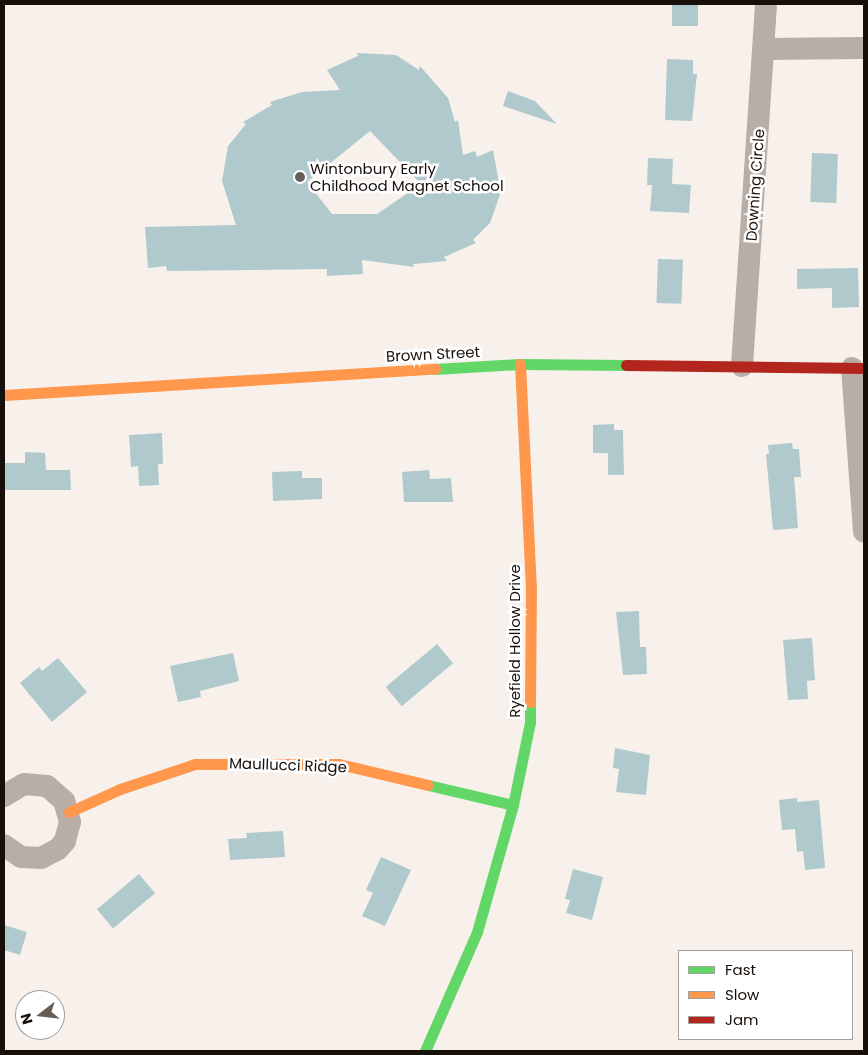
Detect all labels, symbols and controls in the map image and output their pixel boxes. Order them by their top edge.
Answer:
street label: Downing Circle [742,128,768,242]
place label: Wintonbury Early Childhood Magnet School [310,159,504,194]
marker: Wintonbury Early Childhood Magnet School [294,171,306,183]
street label: Brown Street [385,343,481,365]
street label: Ryefield Hollow Drive [506,564,524,718]
street label: Maullucci Ridge [229,754,347,776]
legend [678,950,853,1040]
text: Fast [725,959,756,980]
text: Slow [725,984,759,1005]
north arrow [15,990,65,1040]
text: Jam [725,1009,759,1030]
text: N [15,1011,38,1027]

